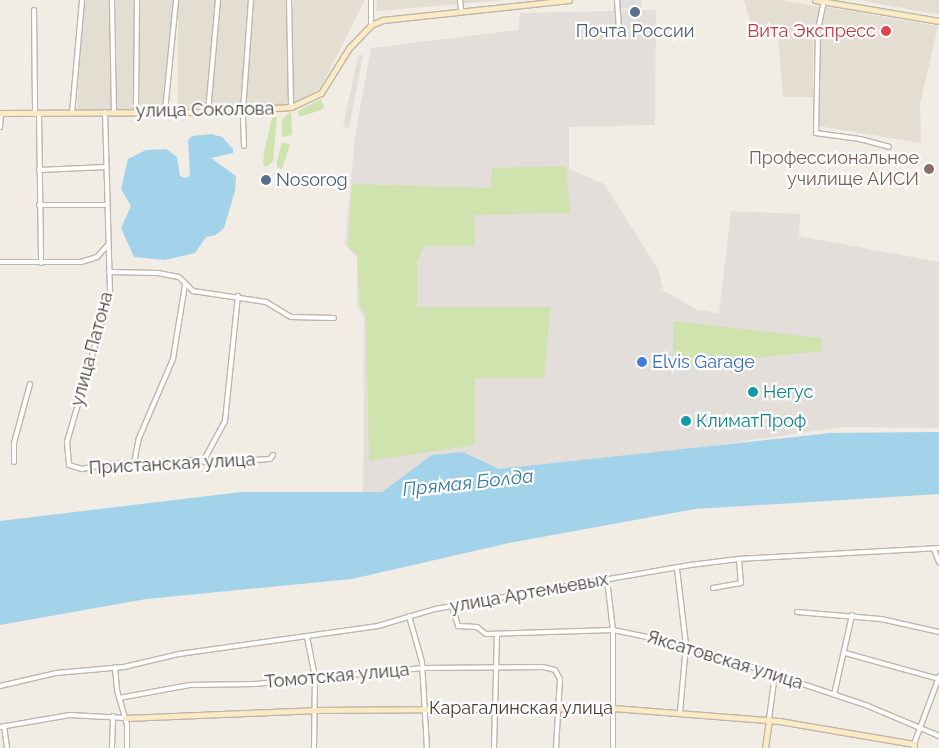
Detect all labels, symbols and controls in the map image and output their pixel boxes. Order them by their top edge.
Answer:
marker: Почта России [629,6,641,18]
place label: Почта России [576,20,694,42]
place label: Вита Экспресс [747,20,876,42]
marker: Вита Экспресс [880,25,892,37]
street label: улица Соколова [136,98,274,122]
place label: Профессиональное училище АИСИ [749,148,919,190]
marker: Профессиональное училище АИСИ [923,163,935,175]
place label: Nosorog [276,169,348,191]
marker: Nosorog [260,174,272,186]
street label: улица Патона [66,289,118,409]
place label: Elvis Garage [652,351,755,373]
marker: Elvis Garage [636,356,648,368]
place label: Негус [763,381,813,403]
marker: Негус [747,386,759,398]
place label: КлиматПроф [696,410,806,432]
marker: КлиматПроф [680,415,692,427]
street label: Пристанская улица [88,449,256,479]
water label: Прямая Болда [402,465,534,501]
street label: улица Артемьевых [448,568,610,618]
street label: Яксатовская улица [644,626,806,694]
street label: Томотская улица [264,659,410,693]
street label: Карагалинская улица [429,697,613,719]

